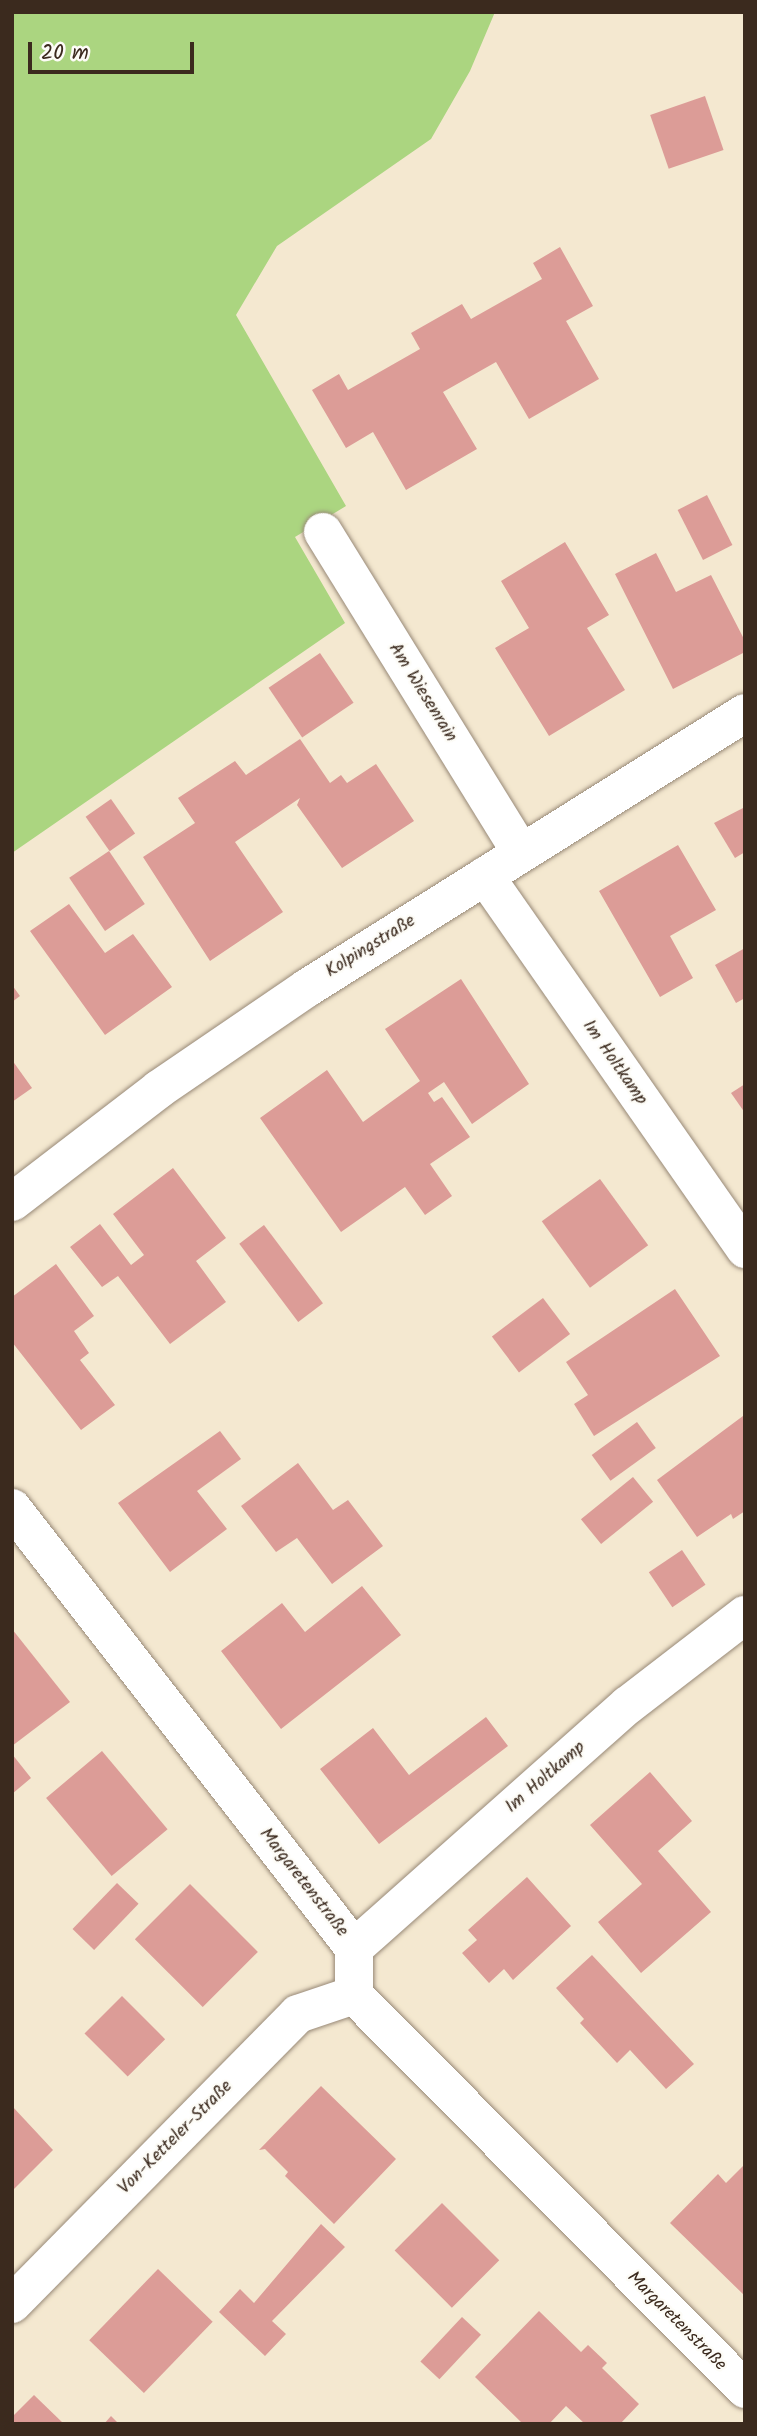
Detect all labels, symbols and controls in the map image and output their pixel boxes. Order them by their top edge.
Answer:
scale bar [32,28,198,72]
text: 20 m [41,37,89,70]
street label: Am Wiesenrain [383,640,461,746]
street label: Kolpingstraße [322,911,420,983]
street label: Im Holtkamp [577,1016,651,1110]
street label: Im Holtkamp [502,1738,590,1818]
street label: Margaretenstraße [254,1824,352,1942]
street label: Von-Ketteler-Straße [114,2076,238,2200]
street label: Margaretenstraße [622,2268,730,2376]

